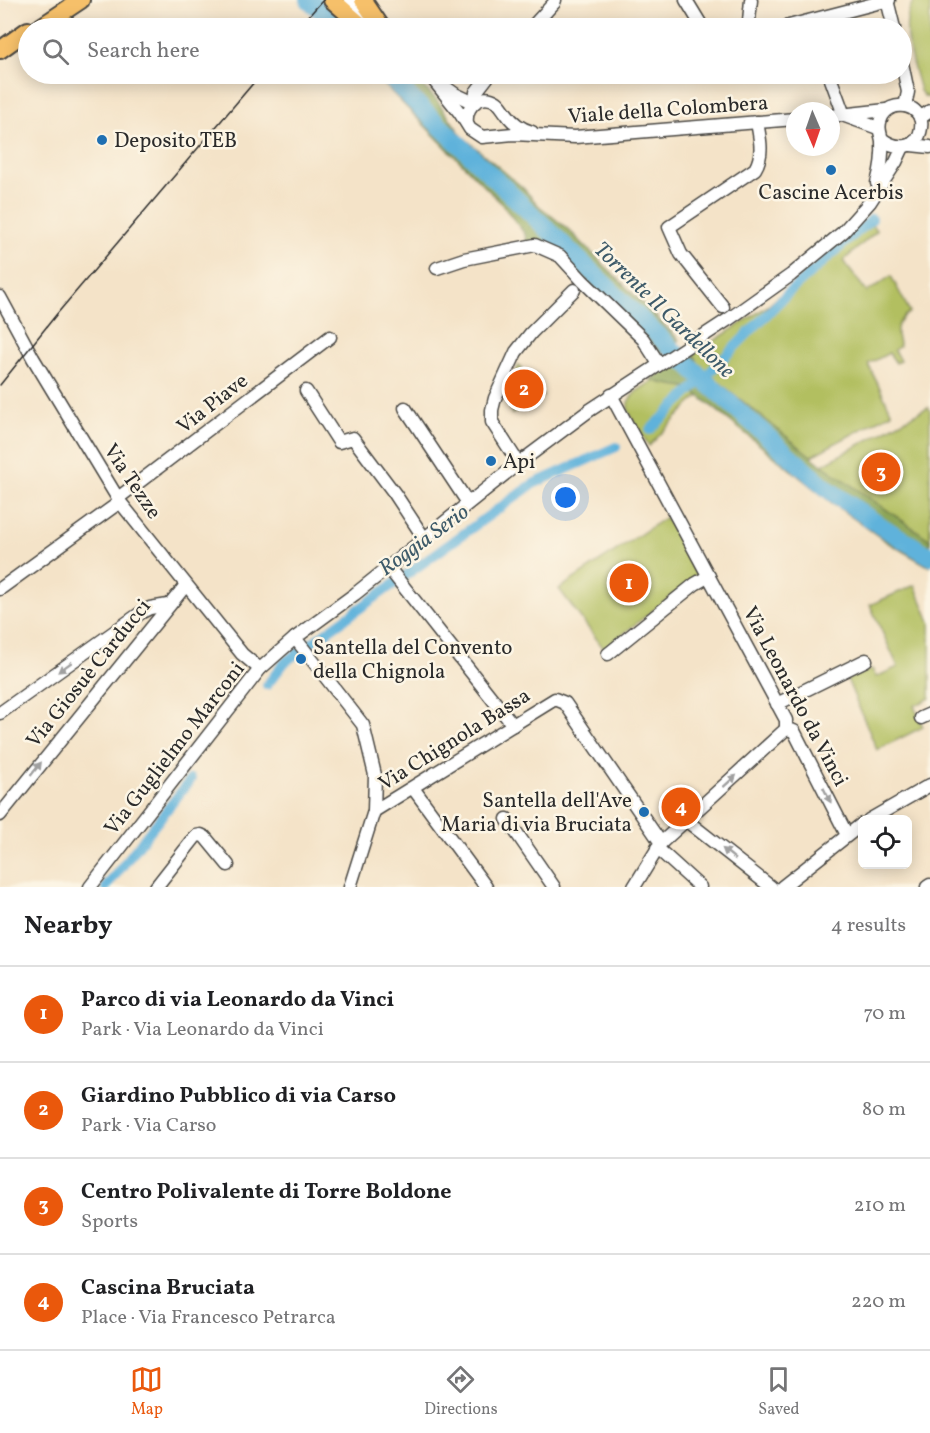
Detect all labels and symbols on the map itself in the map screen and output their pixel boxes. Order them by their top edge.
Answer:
street label: Viale della Colombera [567,89,769,132]
north arrow [786,102,840,156]
place label: Deposito TEB [114,127,237,156]
marker: Deposito TEB [95,133,109,147]
marker: Cascine Acerbis [824,163,838,177]
place label: Cascine Acerbis [759,179,903,208]
water label: Torrente Il Gardellone [586,235,741,386]
pin: 2 [504,366,544,412]
street label: Via Piave [171,367,255,441]
street label: Via Tezze [96,438,168,525]
place label: Api [503,448,535,477]
pin: 3 [862,450,900,494]
marker: Api [484,454,498,468]
your location [551,483,580,512]
water label: Roggia Serio [373,498,476,584]
pin: 1 [610,560,648,606]
street label: Via Giosuè Carducci [20,593,158,755]
street label: Via Leonardo da Vinci [735,602,854,792]
place label: Santella del Convento della Chignola [313,634,512,687]
marker: Santella del Convento della Chignola [294,652,308,666]
street label: Via Guglielmo Marconi [98,656,252,842]
one-way arrow [58,660,73,672]
street label: Via Chignola Bassa [373,682,536,799]
one-way arrow [30,761,43,777]
one-way arrow [722,775,737,788]
pin: 4 [662,784,700,830]
one-way arrow [822,786,832,803]
place label: Santella dell'Ave Maria di via Bruciata [441,787,632,840]
marker: Santella dell'Ave Maria di via Bruciata [637,805,651,819]
one-way arrow [721,847,737,860]

